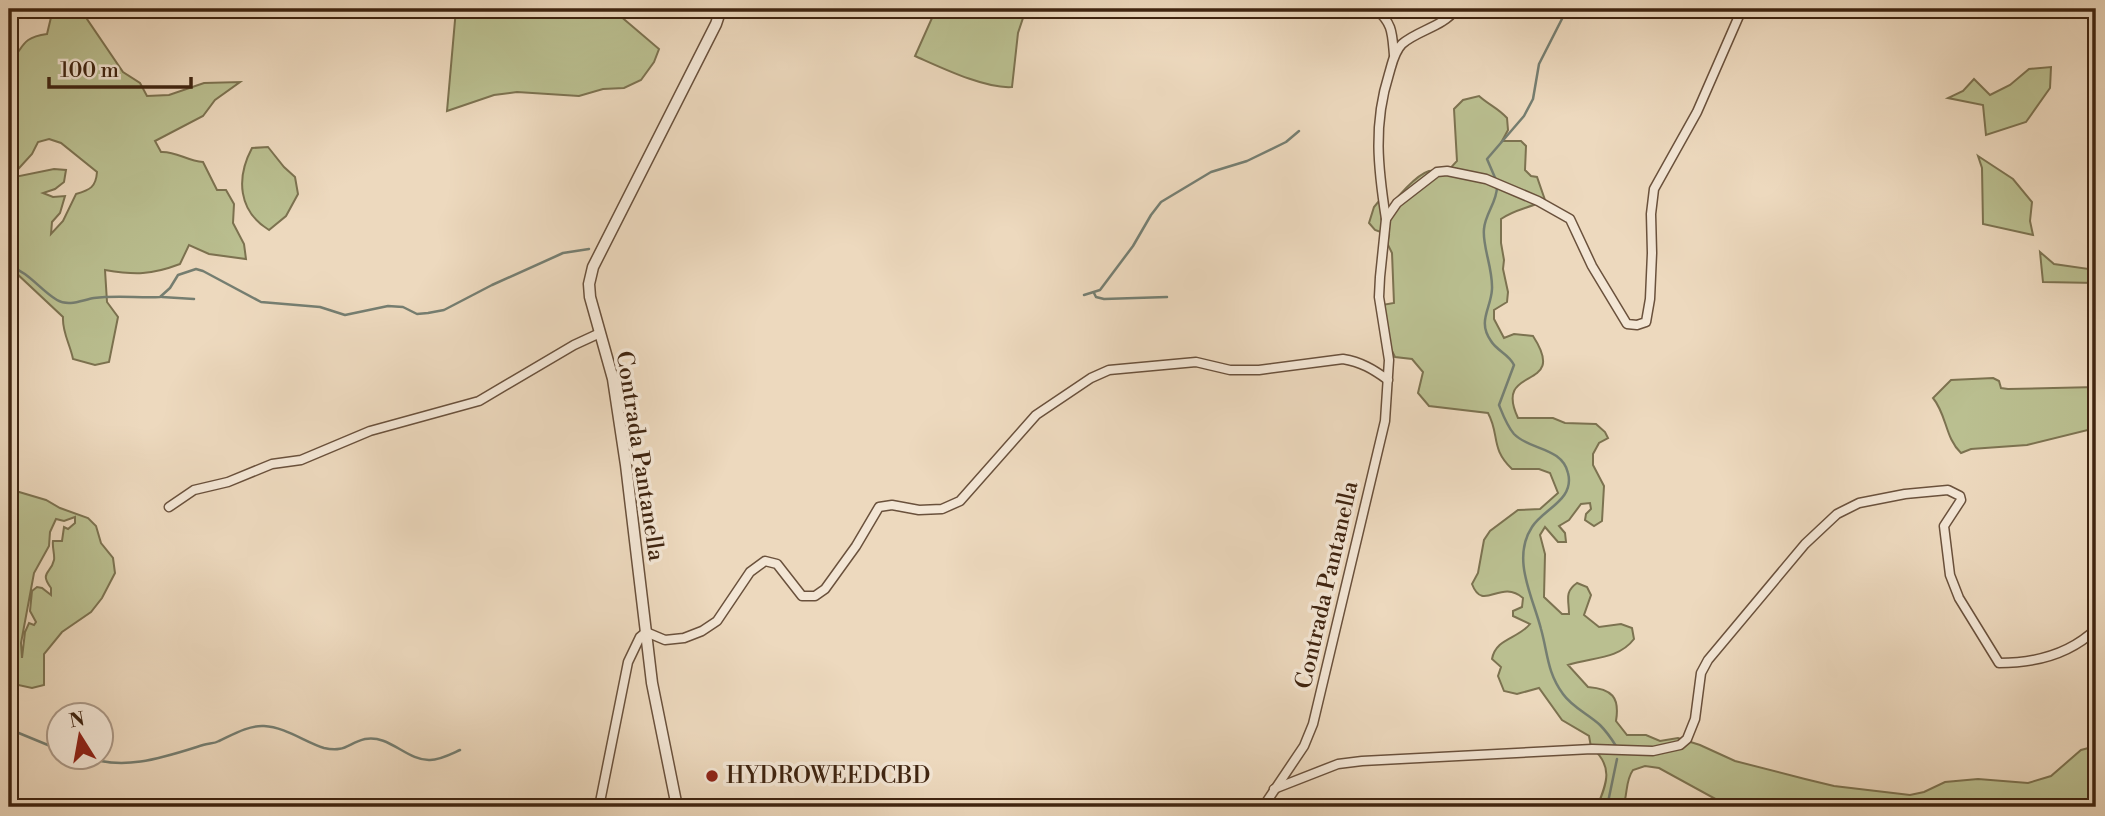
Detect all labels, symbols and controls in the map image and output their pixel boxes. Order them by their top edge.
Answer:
scale bar [49,46,191,90]
text: 100 m [60,58,119,84]
street label: Contrada Pantanella [610,349,670,563]
street label: Contrada Pantanella [1290,478,1365,691]
north arrow [46,700,116,770]
text: N [67,707,87,734]
place label: HYDROWEEDCBD [726,762,930,790]
marker: HYDROWEEDCBD [704,768,720,784]

